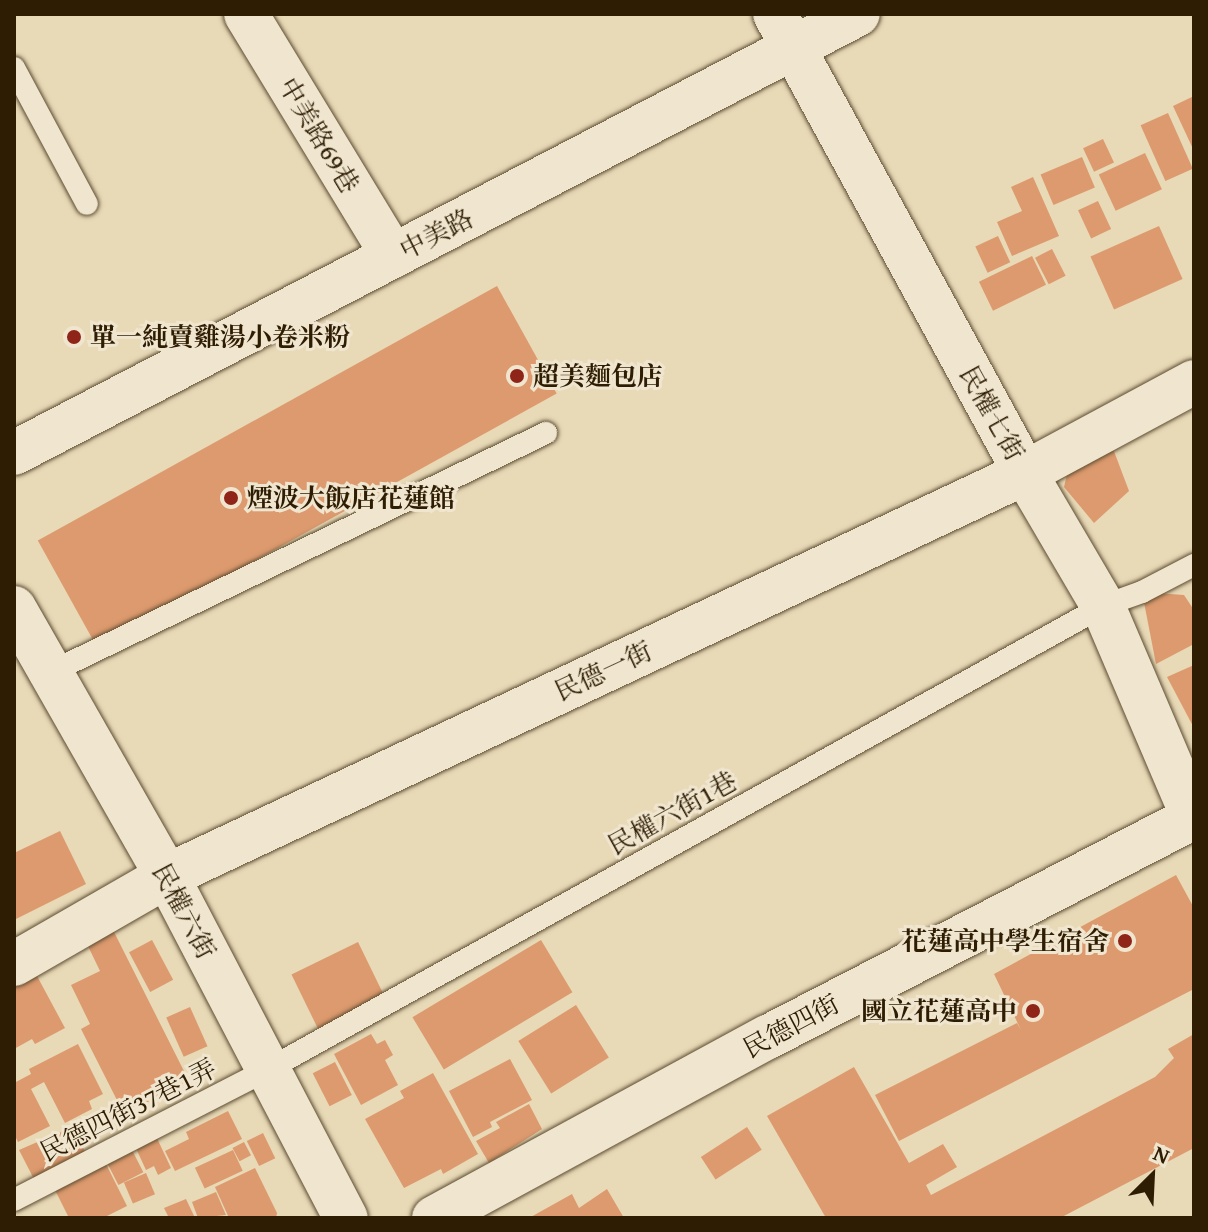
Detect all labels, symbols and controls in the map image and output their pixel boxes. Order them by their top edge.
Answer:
street label: 中美路69巷 [272,72,366,198]
street label: 中美路 [394,202,478,266]
place label: 單一純賣雞湯小卷米粉 [90,321,350,353]
marker: 單一純賣雞湯小卷米粉 [65,328,83,346]
place label: 超美麵包店 [533,360,663,392]
street label: 民權七街 [953,360,1031,466]
marker: 超美麵包店 [508,367,526,385]
place label: 煙波大飯店花蓮館 [247,482,455,514]
marker: 煙波大飯店花蓮館 [222,489,240,507]
street label: 民德一街 [549,635,657,707]
street label: 民權六街1巷 [602,765,742,861]
street label: 民權六街 [146,858,222,964]
place label: 花蓮高中學生宿舍 [901,925,1109,957]
marker: 花蓮高中學生宿舍 [1116,932,1134,950]
street label: 民德四街 [738,988,844,1064]
place label: 國立花蓮高中 [861,995,1017,1027]
marker: 國立花蓮高中 [1024,1002,1042,1020]
street label: 民德四街37巷1弄 [35,1052,221,1168]
north arrow [1112,1136,1192,1216]
text: N [1149,1136,1175,1172]

